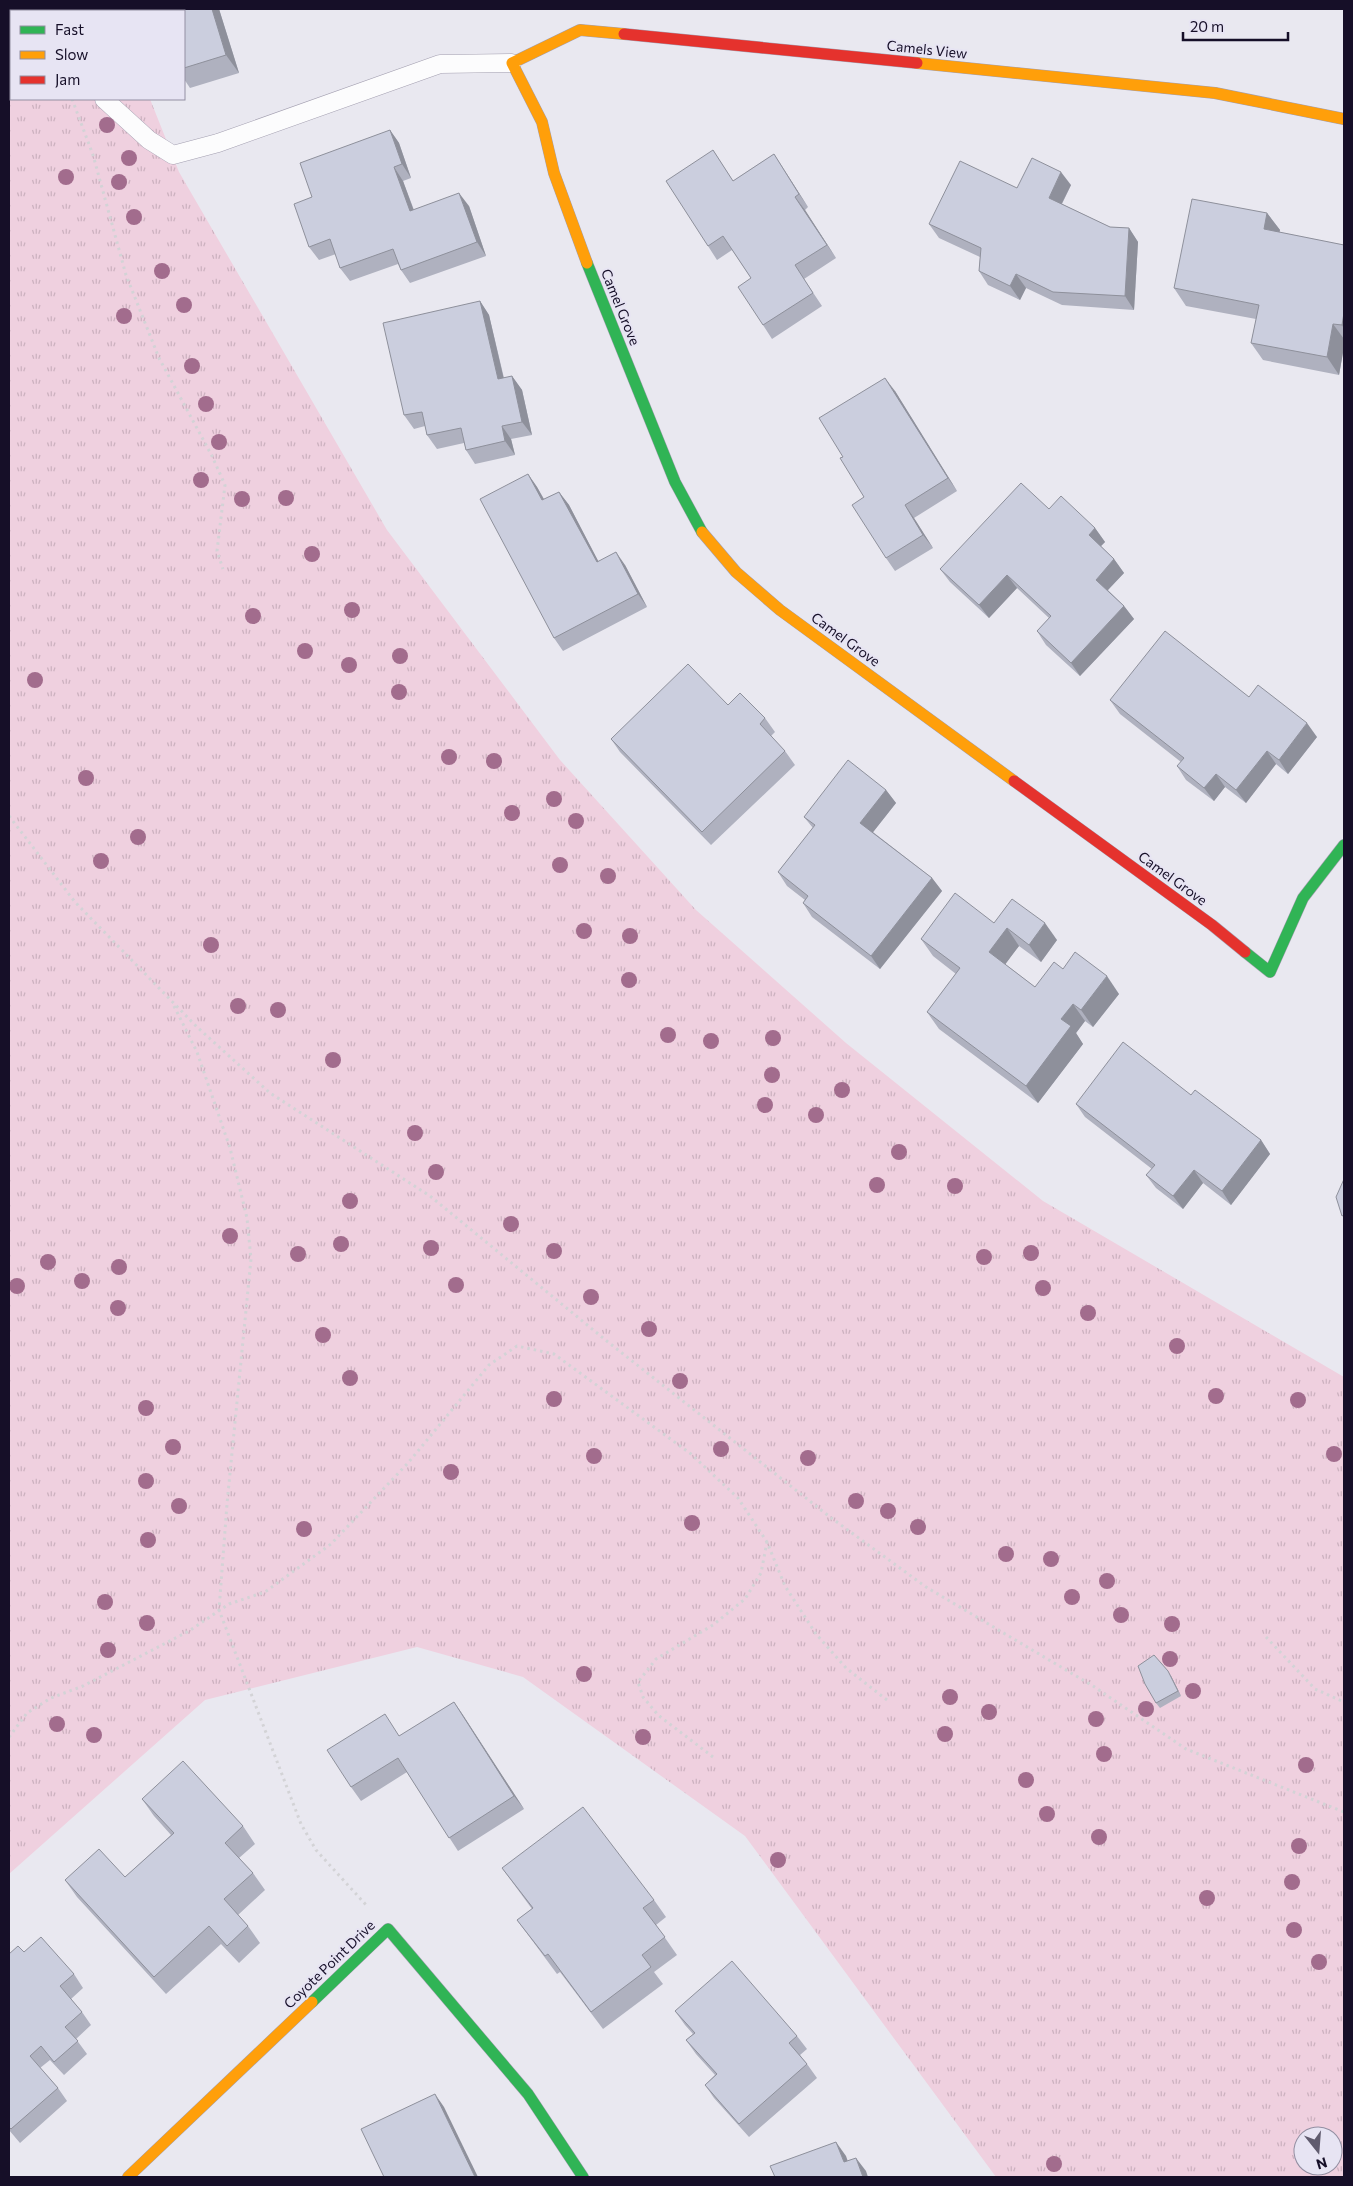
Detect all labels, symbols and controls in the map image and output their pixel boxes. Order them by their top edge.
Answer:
legend [10,10,185,100]
scale bar [1183,10,1288,42]
text: 20 m [1190,17,1224,35]
text: Fast [55,20,84,38]
street label: Camels View [886,36,968,62]
text: Slow [55,45,88,63]
text: Jam [55,70,80,88]
street label: Camel Grove [598,266,644,348]
street label: Camel Grove [808,608,884,670]
street label: Camel Grove [1135,847,1211,909]
street label: Coyote Point Drive [280,1916,378,2012]
north arrow [1293,2126,1343,2176]
text: N [1314,2154,1329,2174]

